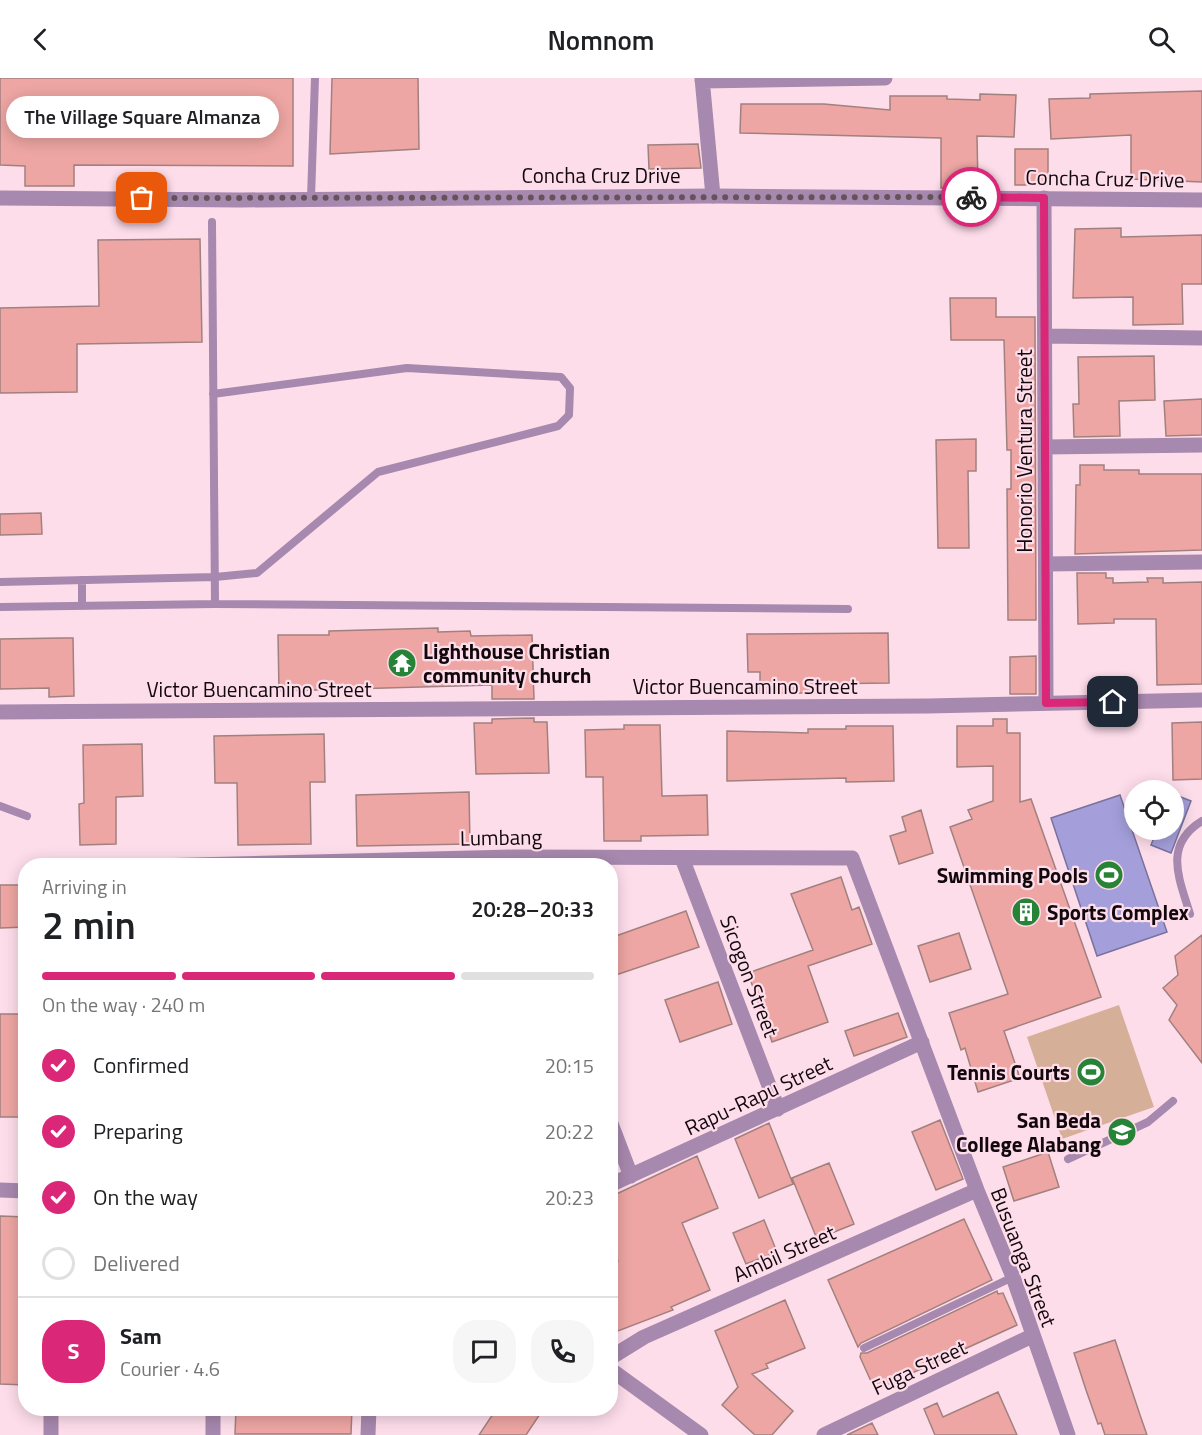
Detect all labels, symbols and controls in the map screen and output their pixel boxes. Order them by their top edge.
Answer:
text: Nomnom [548,19,654,60]
icon: back [24,23,57,56]
icon: search [1145,23,1178,56]
callout: The Village Square Almanza [6,96,278,138]
text: The Village Square Almanza [24,101,261,132]
street label: Concha Cruz Drive [521,159,681,191]
street label: Concha Cruz Drive [1025,161,1185,195]
courier [941,167,1001,227]
pin [116,172,167,223]
icon: bag [125,181,158,214]
icon: bike [955,181,988,214]
street label: Honorio Ventura Street [1008,349,1040,553]
place label: Lighthouse Christian community church [423,635,610,691]
temple icon: Lighthouse Christian community church [386,647,418,679]
street label: Victor Buencamino Street [632,670,858,702]
street label: Victor Buencamino Street [146,673,372,705]
pin [1087,676,1138,727]
icon: home [1096,685,1129,718]
map controls [1124,780,1184,840]
button: locate [1124,780,1184,840]
street label: Lumbang [460,820,543,854]
place label: Swimming Pools [937,859,1088,891]
sports icon: Swimming Pools [1093,859,1125,891]
text: Arriving in [42,871,127,902]
text: 20:28–20:33 [471,892,594,926]
text: 2 min [42,895,136,954]
building icon: Sports Complex [1010,896,1042,928]
place label: Sports Complex [1047,896,1189,928]
street label: Sicogon Street [712,911,788,1042]
text: On the way · 240 m [42,989,205,1020]
street label: Rapu-Rapu Street [679,1047,838,1143]
text: Confirmed [93,1048,189,1082]
icon: check [42,1049,75,1082]
text: 20:15 [545,1050,594,1081]
place label: Tennis Courts [947,1056,1070,1088]
sports icon: Tennis Courts [1075,1056,1107,1088]
place label: San Beda College Alabang [956,1104,1101,1160]
text: Preparing [93,1114,183,1148]
icon: check [42,1115,75,1148]
text: 20:22 [545,1116,594,1147]
school or university icon: San Beda College Alabang [1106,1116,1138,1148]
text: On the way [93,1180,198,1214]
icon: check [42,1181,75,1214]
text: 20:23 [545,1182,594,1213]
street label: Busuanga Street [983,1183,1065,1332]
street label: Ambil Street [728,1216,841,1290]
text: Delivered [93,1246,180,1280]
text: Sam [120,1319,162,1353]
button: chat [453,1320,516,1383]
button: phone [531,1320,594,1383]
street label: Fuga Street [866,1331,972,1403]
text: S [68,1334,79,1368]
text: Courier · 4.6 [120,1353,220,1384]

